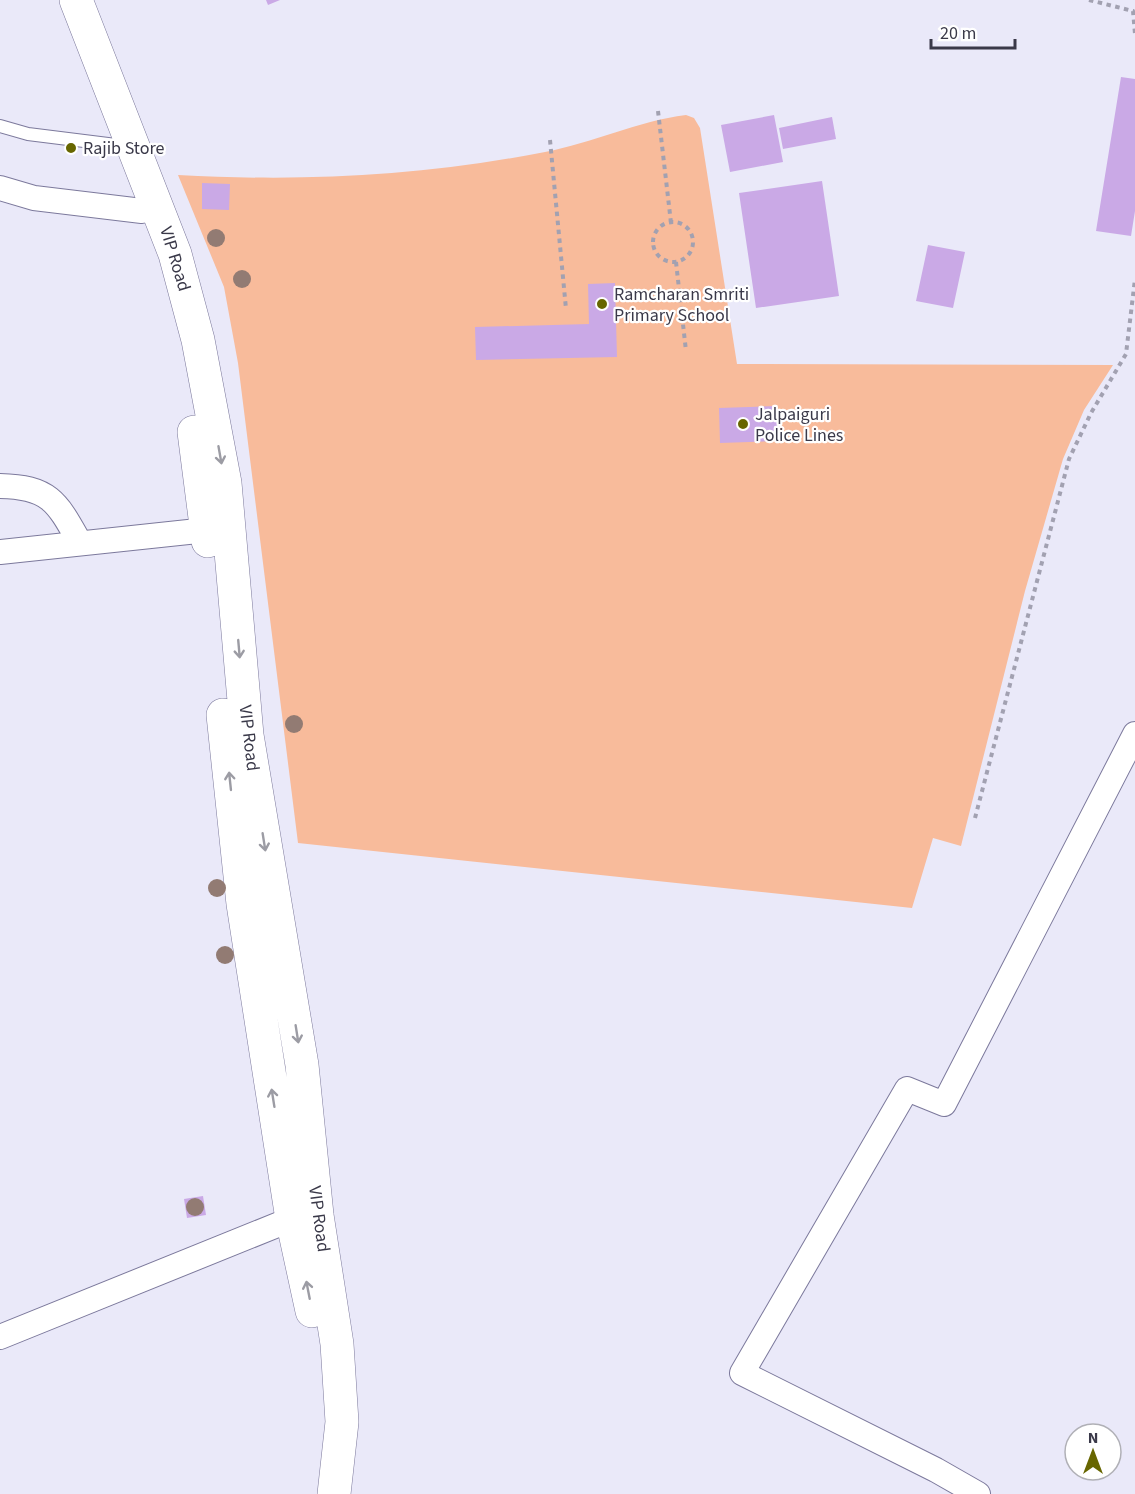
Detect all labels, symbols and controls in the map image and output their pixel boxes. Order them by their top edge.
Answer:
scale bar [931,12,1015,50]
text: 20 m [940,21,976,46]
place label: Rajib Store [83,136,165,161]
marker: Rajib Store [64,141,78,155]
street label: VIP Road [153,224,197,294]
place label: Ramcharan Smriti Primary School [614,282,749,328]
marker: Ramcharan Smriti Primary School [595,297,609,311]
place label: Jalpaiguri Police Lines [755,402,843,448]
marker: Jalpaiguri Police Lines [736,417,750,431]
one-way arrow [214,444,225,464]
one-way arrow [234,638,245,658]
street label: VIP Road [233,704,265,772]
one-way arrow [224,771,235,791]
one-way arrow [259,831,270,851]
one-way arrow [291,1024,302,1044]
one-way arrow [268,1089,279,1109]
street label: VIP Road [302,1184,336,1254]
one-way arrow [302,1281,313,1301]
north arrow [1063,1422,1123,1482]
text: N [1088,1427,1098,1449]

